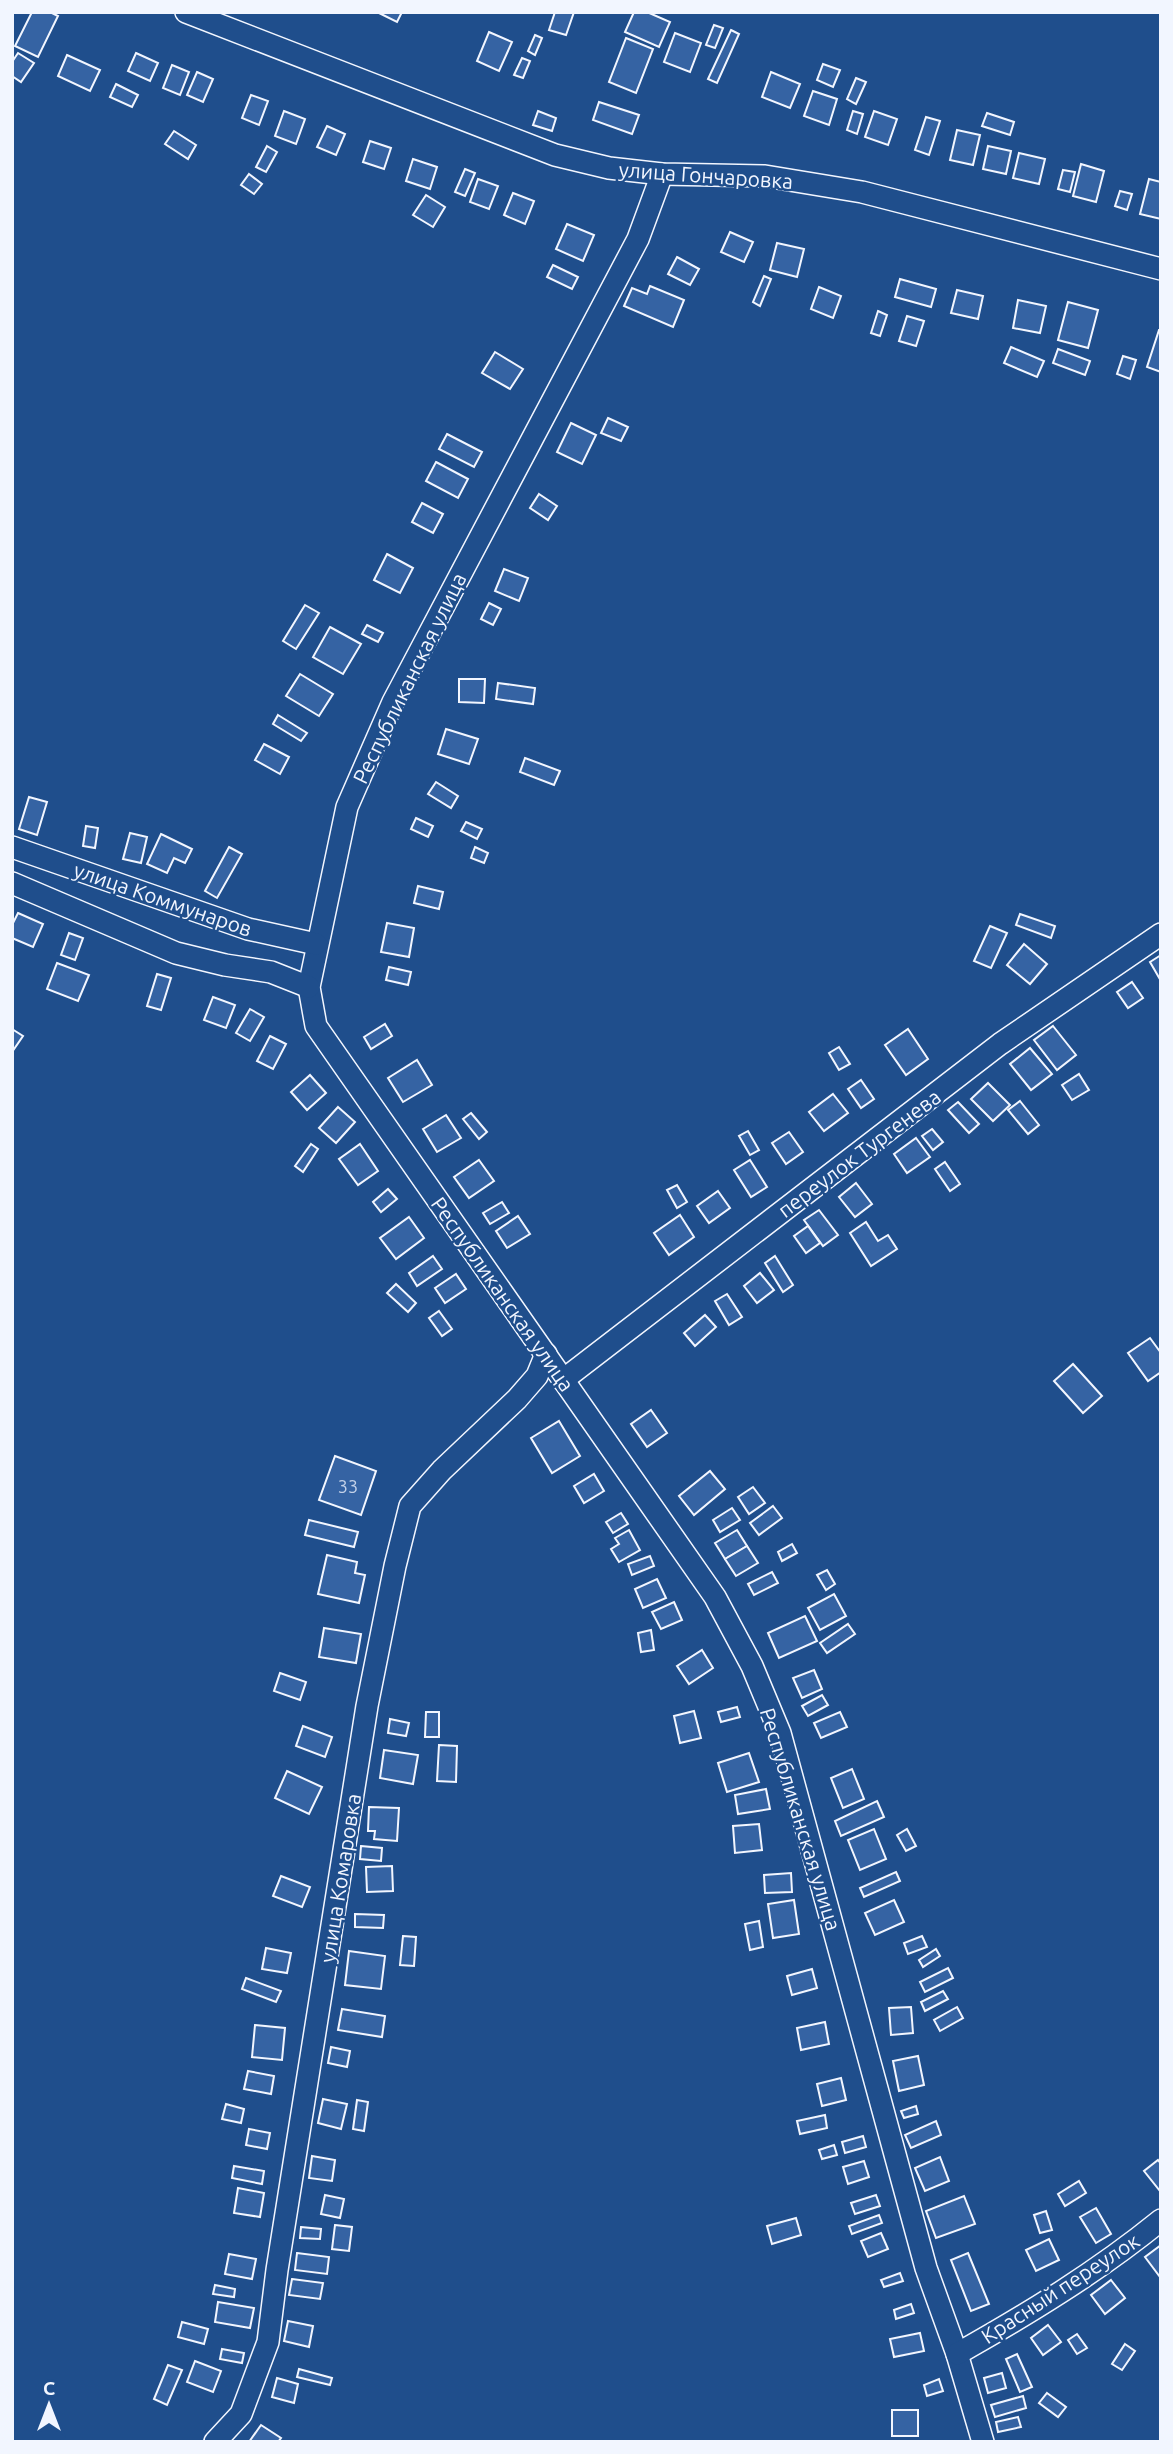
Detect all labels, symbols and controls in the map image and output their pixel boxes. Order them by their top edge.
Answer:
street label: улица Гончаровка [618,157,794,193]
street label: Республиканская улица [347,569,471,787]
street label: улица Коммунаров [71,857,255,941]
street label: переулок Тургенева [773,1084,945,1222]
street label: Республиканская улица [427,1192,579,1396]
house number: 33 [338,1476,358,1496]
street label: Республиканская улица [756,1705,846,1933]
street label: улица Комаровка [315,1792,365,1964]
street label: Красный переулок [977,2228,1144,2348]
north arrow [14,2370,84,2440]
text: С [43,2377,55,2399]

